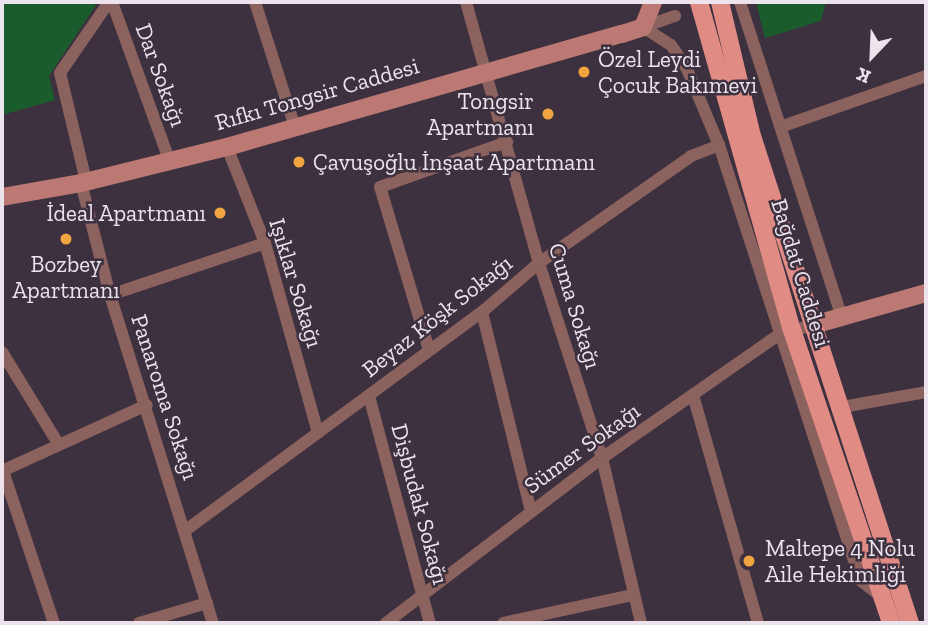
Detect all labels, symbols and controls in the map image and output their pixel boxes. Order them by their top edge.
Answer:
street label: Dar Sokağı [130,19,192,131]
north arrow [837,21,907,91]
place label: Özel Leydi Çocuk Bakımevi [598,45,757,99]
street label: Rıfkı Tongsir Caddesi [212,52,422,136]
text: K [853,63,874,89]
marker: Özel Leydi Çocuk Bakımevi [576,64,592,80]
place label: Tongsir Apartmanı [427,87,534,141]
marker: Tongsir Apartmanı [540,106,556,122]
place label: Çavuşoğlu İnşaat Apartmanı [313,148,596,176]
marker: Çavuşoğlu İnşaat Apartmanı [291,154,307,170]
street label: Bağdat Caddesi [765,196,837,350]
place label: İdeal Apartmanı [46,199,206,227]
marker: İdeal Apartmanı [212,205,228,221]
street label: Işıklar Sokağı [263,215,329,351]
marker: Bozbey Apartmanı [58,231,74,247]
street label: Cuma Sokağı [543,240,607,372]
street label: Beyaz Köşk Sokağı [357,249,517,383]
place label: Bozbey Apartmanı [12,250,120,304]
street label: Panaroma Sokağı [125,311,205,483]
street label: Sümer Sokağı [519,397,645,499]
street label: Dişbudak Sokağı [385,421,455,587]
place label: Maltepe 4 Nolu Aile Hekimliği [765,534,915,588]
marker: Maltepe 4 Nolu Aile Hekimliği [739,551,759,571]

